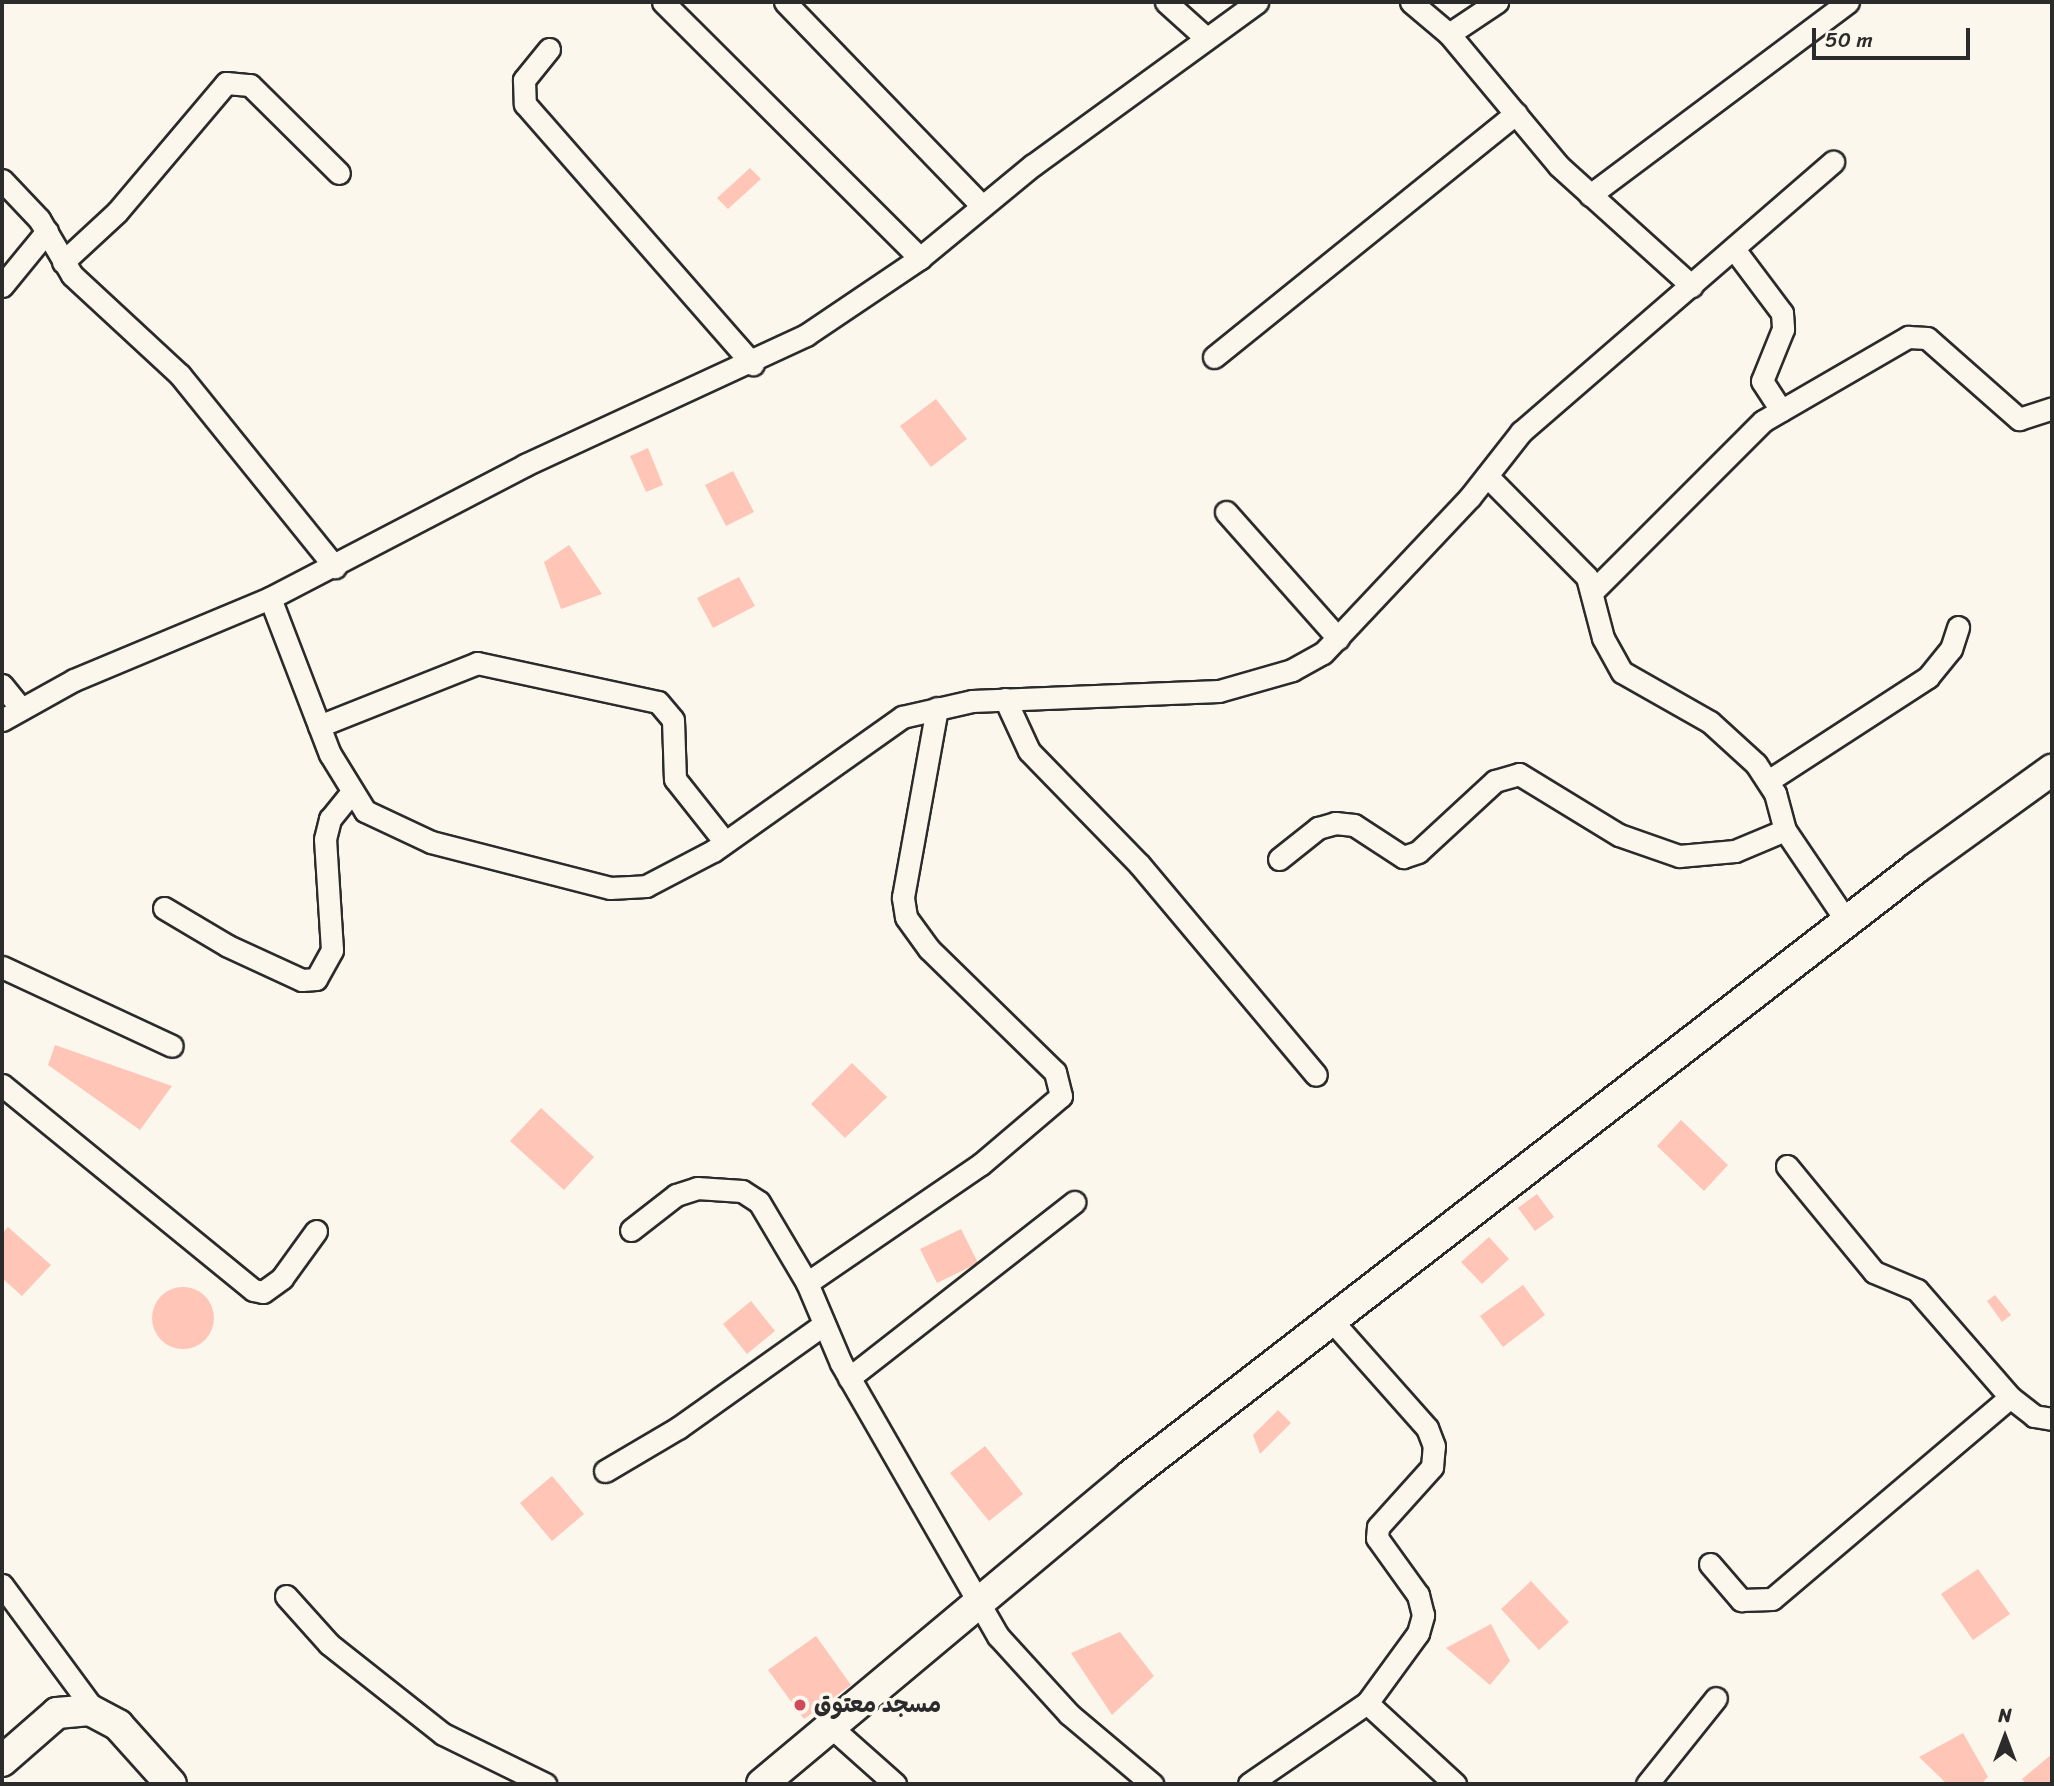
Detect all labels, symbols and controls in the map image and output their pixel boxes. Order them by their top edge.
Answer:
scale bar [1816,14,1974,58]
text: 50 m [1825,21,1873,59]
place label: مسجد معتوق [814,1691,941,1719]
marker: مسجد معتوق [792,1697,808,1713]
text: N [1998,1699,2012,1732]
north arrow [1970,1702,2040,1772]

